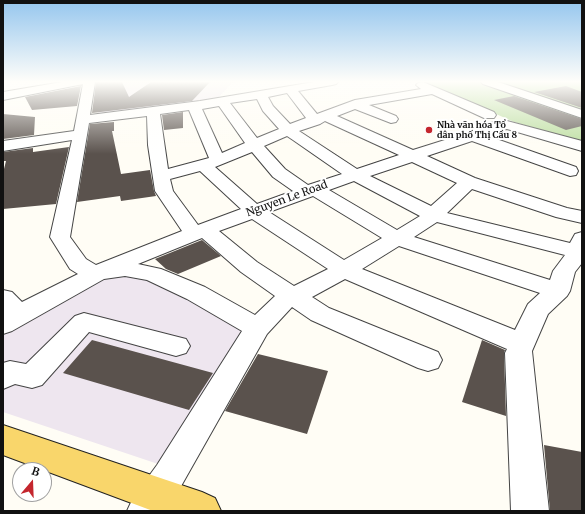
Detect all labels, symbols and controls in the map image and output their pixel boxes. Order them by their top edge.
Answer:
place label: Nhà văn hóa Tổ dân phố Thị Cầu 8 [437,120,517,141]
marker: Nhà văn hóa Tổ dân phố Thị Cầu 8 [424,125,434,135]
street label: Nguyen Le Road [245,178,329,220]
north arrow [12,462,52,502]
text: B [30,464,41,479]

